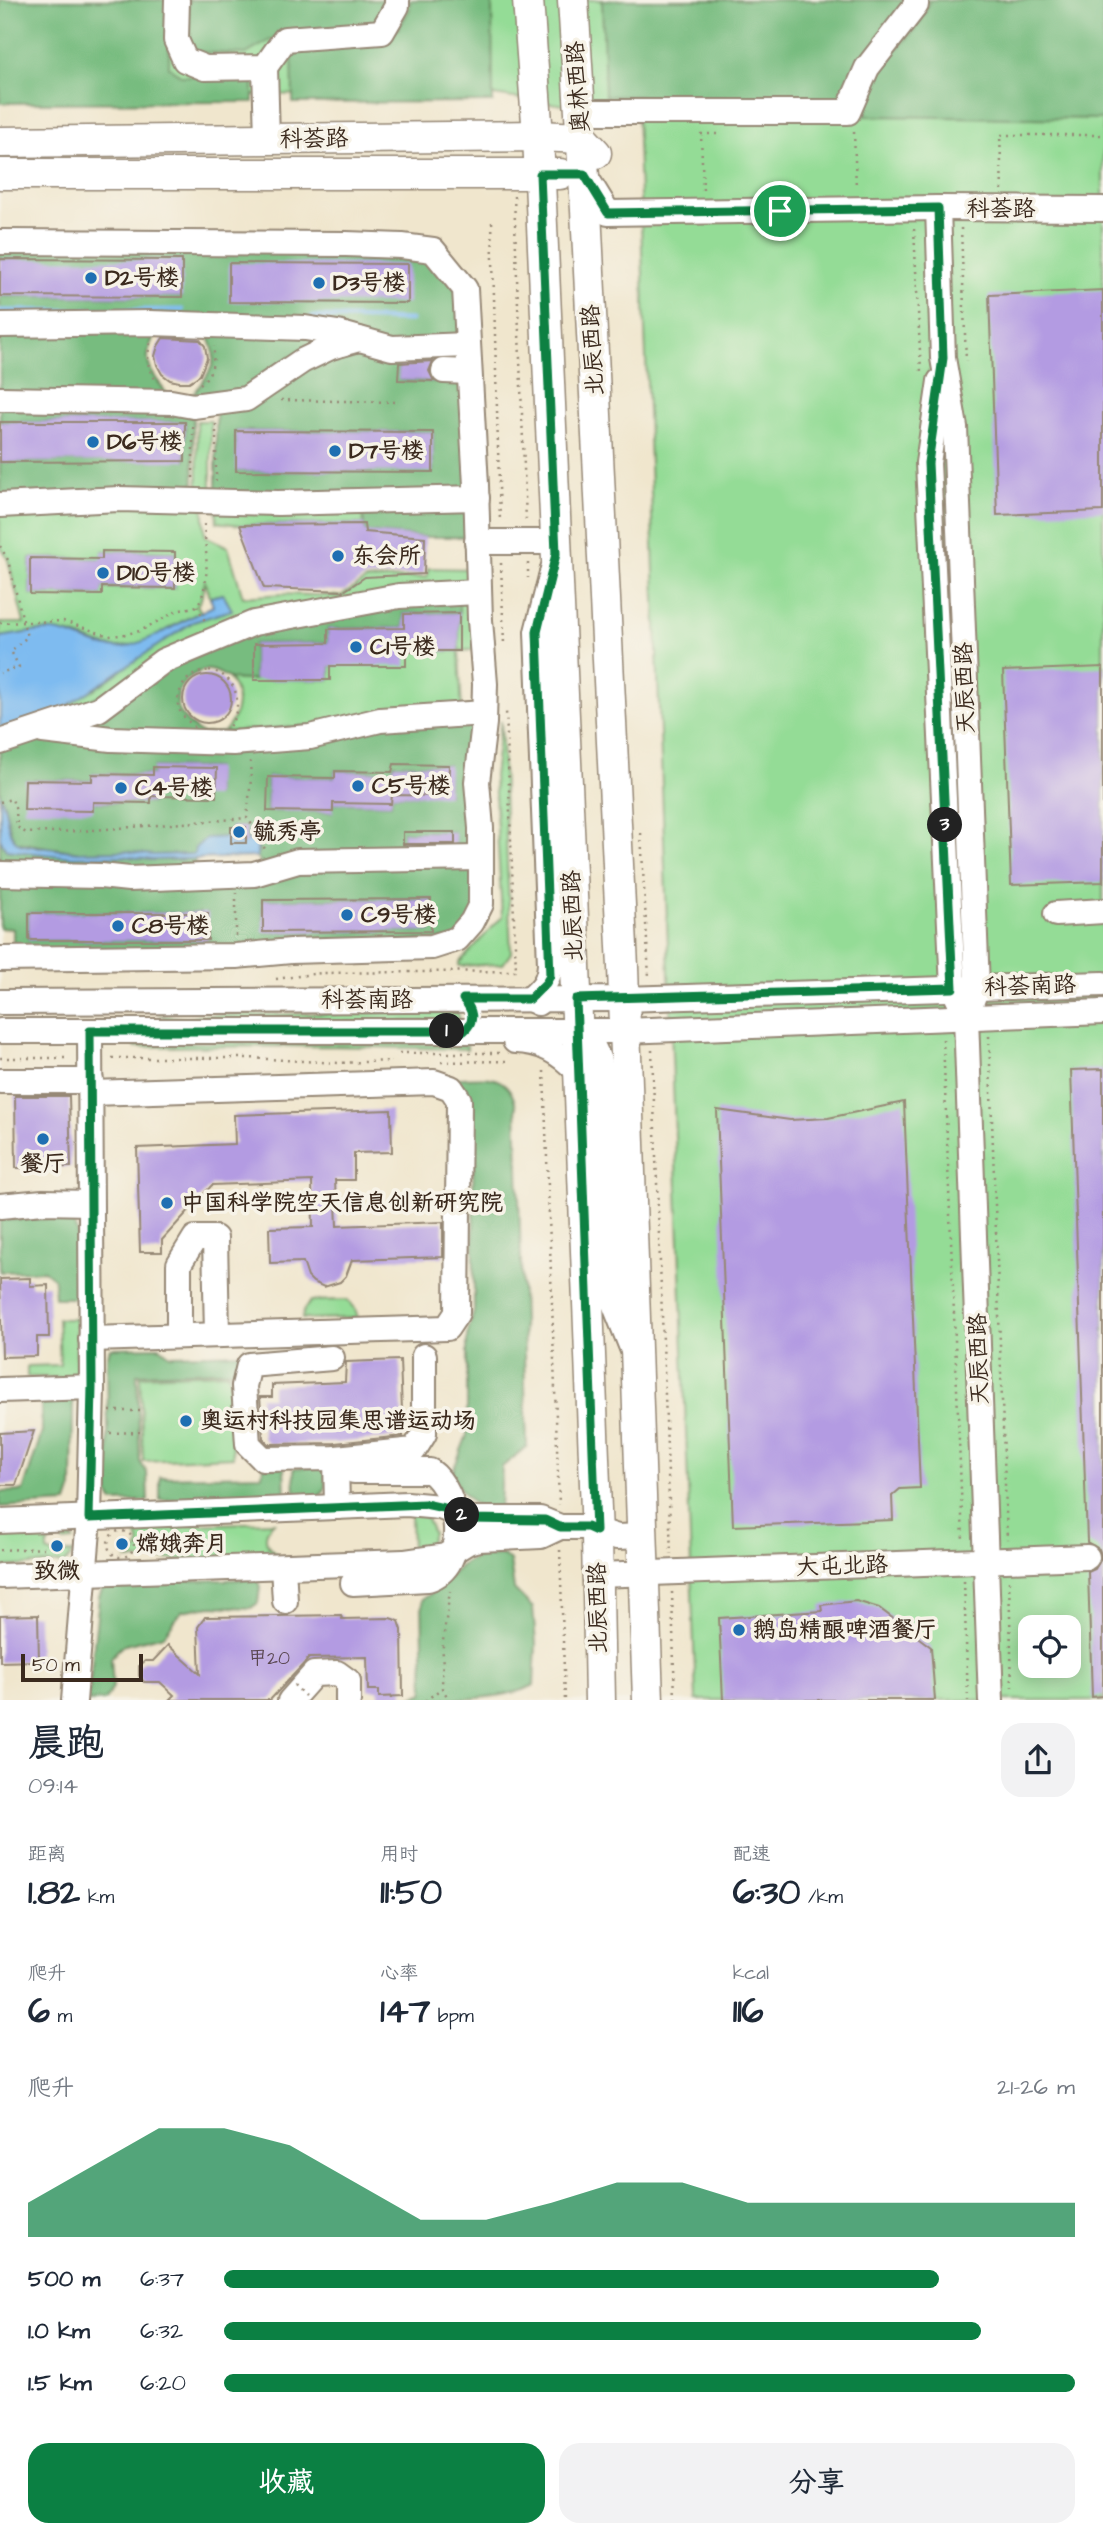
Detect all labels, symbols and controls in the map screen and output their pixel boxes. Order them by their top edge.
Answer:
street label: 奥林西路 [559,40,597,134]
street label: 科荟路 [279,122,349,156]
pin [750,181,810,241]
icon: arrive [761,192,799,230]
street label: 科荟路 [967,193,1036,225]
place label: D2号楼 [105,262,179,294]
place label: D3号楼 [333,267,406,299]
marker: D2号楼 [83,270,99,286]
marker: D3号楼 [311,275,327,291]
street label: 北辰西路 [575,303,611,397]
place label: D6号楼 [107,426,182,458]
marker: D6号楼 [85,434,101,450]
place label: D7号楼 [349,435,424,467]
marker: D7号楼 [327,443,343,459]
place label: 东会所 [352,540,421,572]
marker: 东会所 [330,548,346,564]
place label: D10号楼 [117,557,195,589]
marker: D10号楼 [95,565,111,581]
place label: C1号楼 [370,631,435,663]
marker: C1号楼 [348,639,364,655]
street label: 天辰西路 [947,641,983,735]
place label: C5号楼 [372,770,451,802]
place label: C4号楼 [135,772,213,804]
marker: C5号楼 [350,778,366,794]
marker: C4号楼 [113,780,129,796]
pin: 3 [928,808,962,842]
text: 3 [940,811,949,838]
place label: 毓秀亭 [253,816,322,848]
marker: 毓秀亭 [231,824,247,840]
street label: 北辰西路 [555,869,591,963]
place label: C9号楼 [361,899,436,931]
marker: C9号楼 [339,907,355,923]
place label: C8号楼 [132,910,209,942]
marker: C8号楼 [110,918,126,934]
street label: 科荟南路 [983,968,1077,1004]
street label: 科荟南路 [321,984,413,1016]
pin: 1 [430,1014,464,1048]
text: 1 [445,1017,448,1044]
marker: 餐厅 [35,1131,51,1147]
place label: 餐厅 [20,1148,66,1180]
place label: 中国科学院空天信息创新研究院 [181,1187,503,1219]
marker: 中国科学院空天信息创新研究院 [159,1195,175,1211]
street label: 天辰西路 [961,1312,997,1406]
place label: 奥运村科技园集思谱运动场 [200,1405,476,1437]
marker: 奥运村科技园集思谱运动场 [178,1413,194,1429]
pin: 2 [444,1498,480,1532]
text: 2 [456,1501,467,1528]
place label: 嫦娥奔月 [136,1528,228,1560]
marker: 嫦娥奔月 [114,1536,130,1552]
marker: 致微 [49,1538,65,1554]
street label: 大屯北路 [795,1548,889,1584]
place label: 致微 [34,1555,80,1587]
street label: 北辰西路 [581,1562,615,1654]
place label: 鹅岛精酿啤酒餐厅 [753,1614,937,1646]
map controls [1018,1615,1081,1678]
button: locate [1018,1615,1081,1678]
marker: 鹅岛精酿啤酒餐厅 [731,1622,747,1638]
house number: 甲20 [248,1645,290,1672]
scale bar [21,1652,144,1683]
text: 50 m [32,1652,80,1679]
text: 晨跑 [28,1718,104,1770]
button: share [1001,1723,1075,1797]
text: 09:14 [28,1770,78,1802]
text: 距离 [28,1841,66,1868]
text: 用时 [380,1841,418,1868]
text: 配速 [733,1841,771,1868]
text: 1.82 [28,1868,80,1917]
text: 11:50 [380,1868,442,1917]
text: 6:30 [733,1868,800,1917]
text: km [80,1884,114,1911]
text: /km [800,1884,843,1911]
text: 爬升 [28,1960,66,1987]
text: 心率 [380,1960,418,1987]
text: kcal [733,1960,769,1987]
text: 6 [28,1987,50,2036]
text: 147 [380,1987,430,2036]
text: 116 [733,1987,764,2036]
text: m [50,2003,72,2030]
text: bpm [430,2003,474,2030]
text: 21–26 m [997,2071,1075,2103]
text: 爬升 [28,2072,74,2104]
text: 500 m [28,2263,100,2295]
text: 6:37 [140,2263,184,2295]
text: 1.0 km [28,2315,90,2347]
text: 6:32 [140,2315,183,2347]
text: 1.5 km [28,2367,92,2399]
text: 6:20 [140,2367,186,2399]
button: 收藏 [28,2443,545,2523]
button: 分享 [559,2443,1075,2523]

